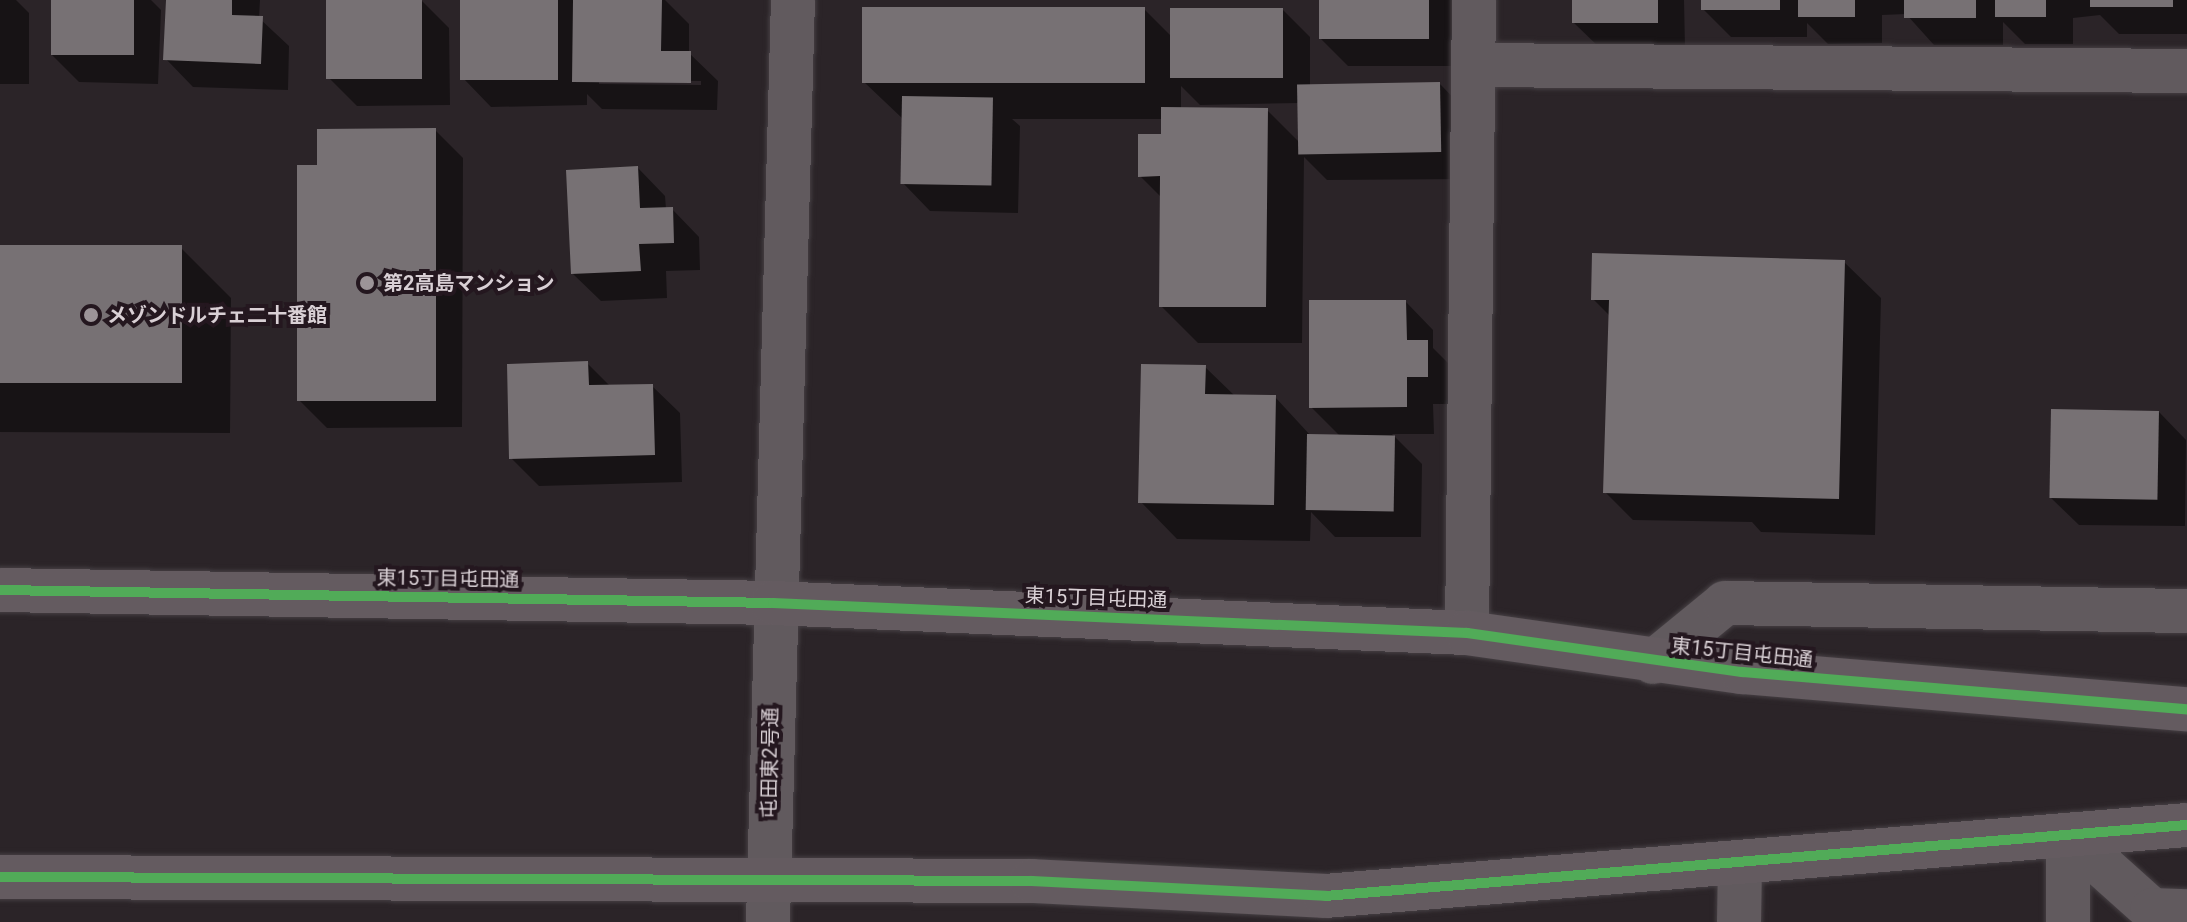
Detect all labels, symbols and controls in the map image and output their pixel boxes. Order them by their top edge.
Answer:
place label: 第2高島マンション [383,271,554,295]
marker: 第2高島マンション [358,274,376,292]
place label: メゾンドルチェ二十番館 [107,303,327,327]
marker: メゾンドルチェ二十番館 [82,306,100,324]
street label: 東15丁目屯田通 [377,566,519,592]
street label: 東15丁目屯田通 [1024,584,1168,612]
street label: 東15丁目屯田通 [1670,634,1814,672]
street label: 屯田東2号通 [757,707,783,819]

